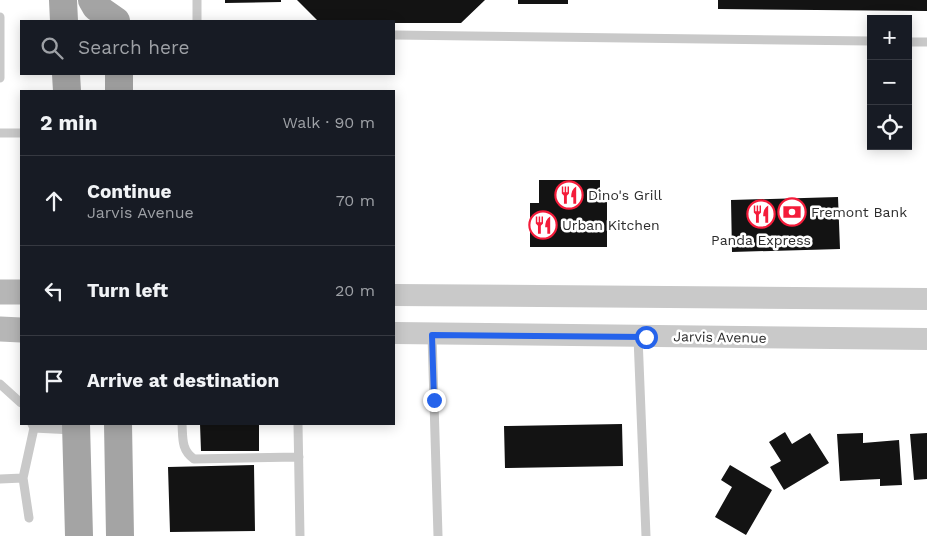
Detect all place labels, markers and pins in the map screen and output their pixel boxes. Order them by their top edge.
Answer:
restaurant icon: Dino's Grill [554,180,584,210]
place label: Dino's Grill [588,187,663,203]
bank icon: Fremont Bank [777,197,807,227]
restaurant icon: Panda Express [746,199,776,229]
place label: Fremont Bank [811,204,907,220]
restaurant icon: Urban Kitchen [528,210,558,240]
place label: Urban Kitchen [562,217,660,233]
place label: Panda Express [711,232,811,248]

